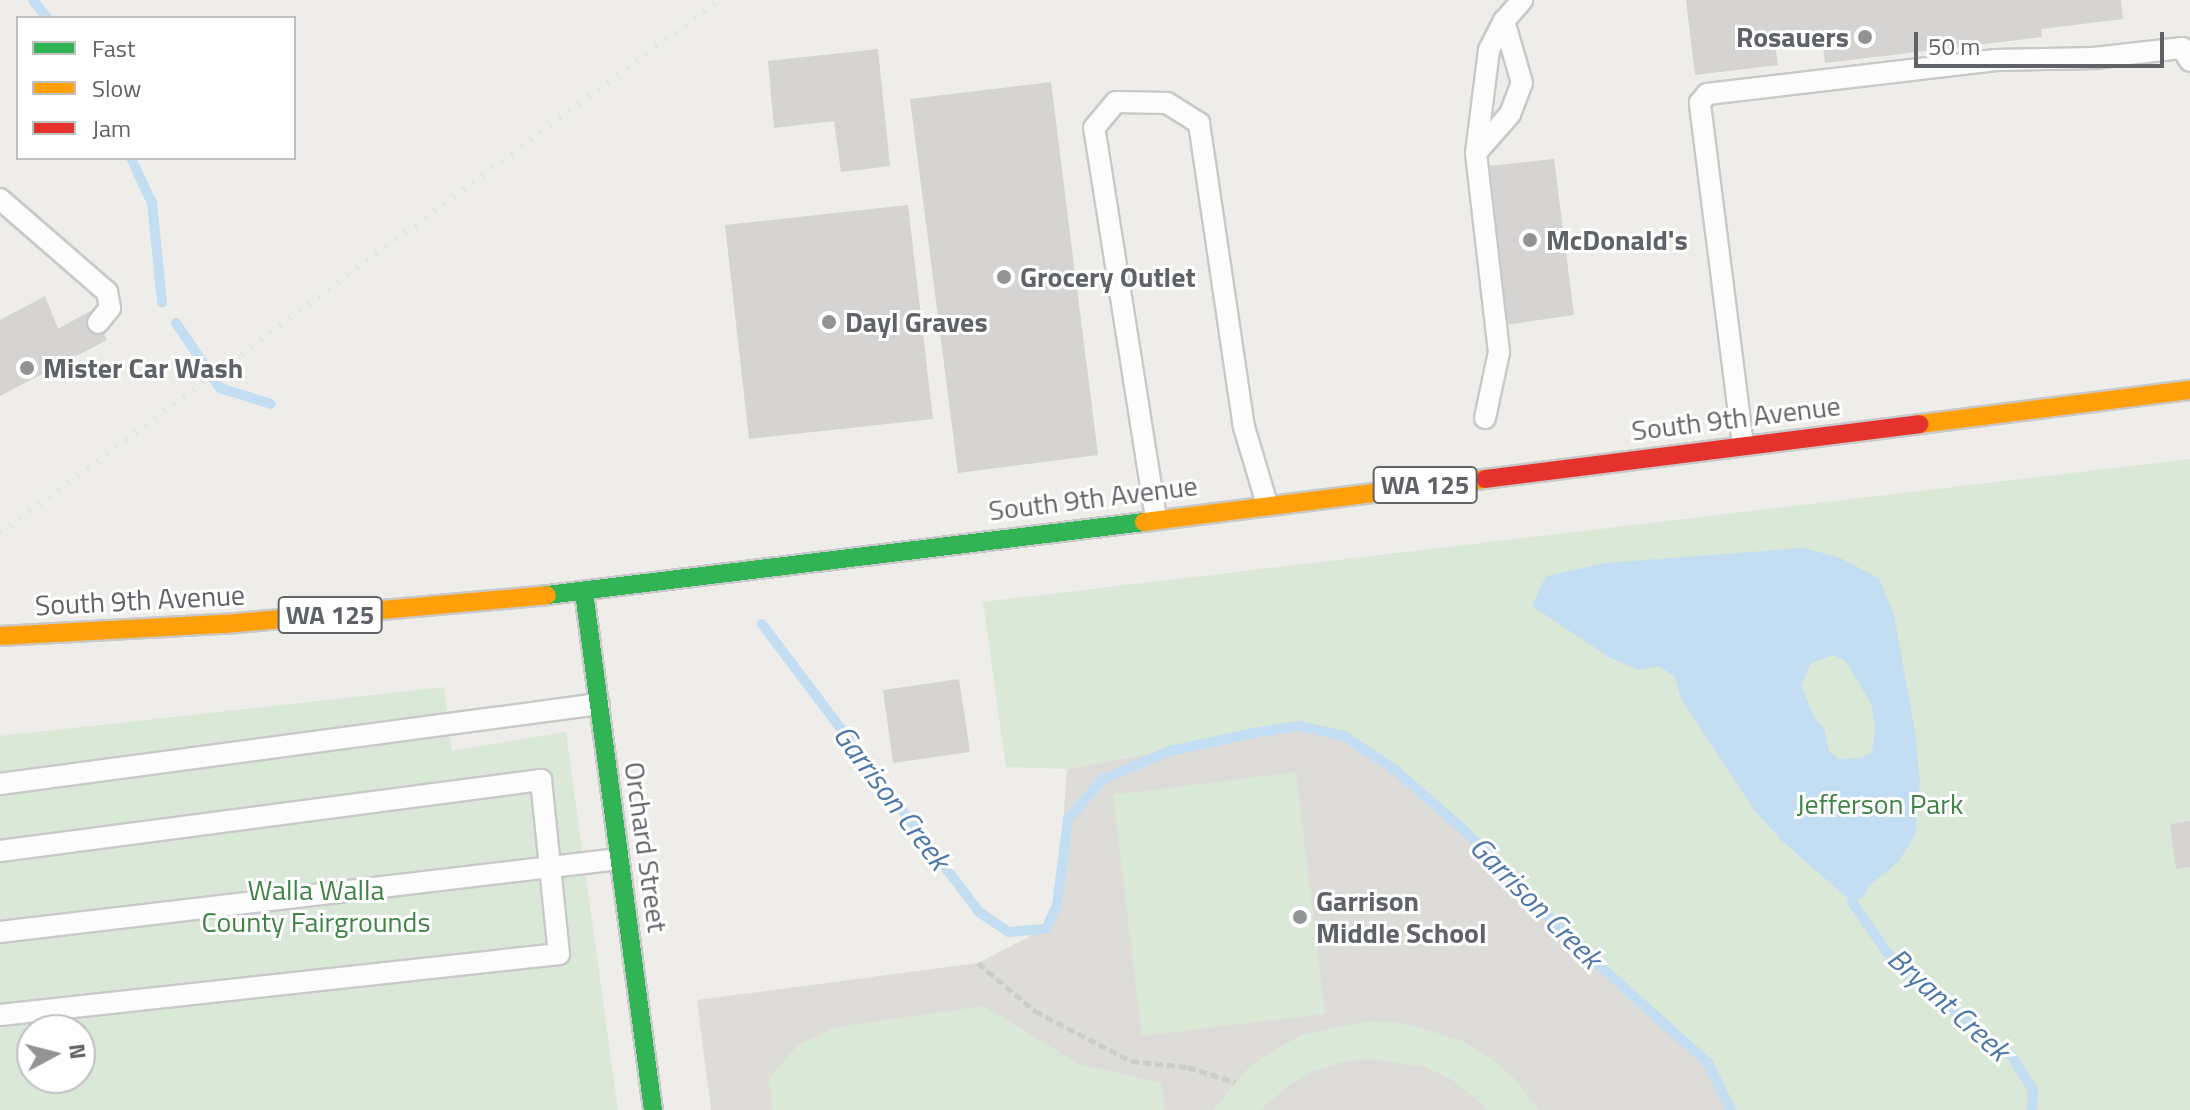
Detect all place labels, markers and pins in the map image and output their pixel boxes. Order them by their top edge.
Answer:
place label: Rosauers [1736,20,1849,54]
marker: Rosauers [1856,28,1874,46]
place label: McDonald's [1546,223,1688,257]
marker: McDonald's [1521,231,1539,249]
place label: Grocery Outlet [1020,260,1196,294]
marker: Grocery Outlet [995,268,1013,286]
place label: Dayl Graves [845,305,988,339]
marker: Dayl Graves [820,313,838,331]
place label: Mister Car Wash [43,351,243,385]
marker: Mister Car Wash [18,359,36,377]
place label: Garrison Middle School [1316,884,1487,950]
marker: Garrison Middle School [1291,908,1309,926]

